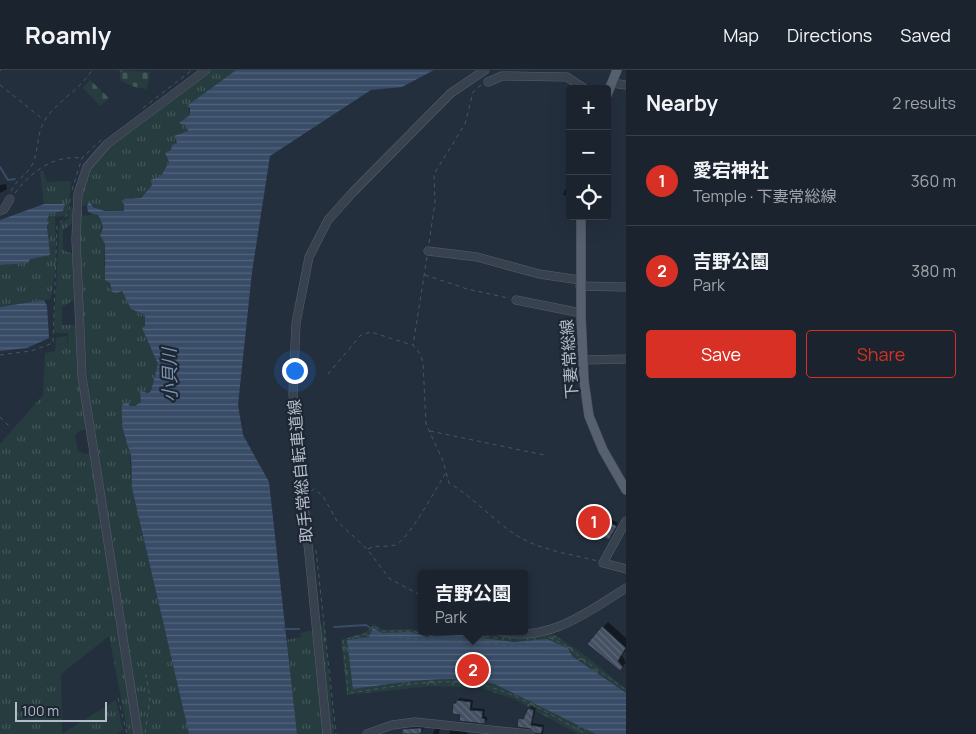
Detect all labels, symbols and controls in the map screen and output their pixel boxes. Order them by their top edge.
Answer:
text: Roamly [25,18,111,51]
text: Map [723,23,759,47]
text: Directions [787,23,872,47]
text: Saved [900,23,951,47]
map controls [566,85,611,220]
button: + [566,85,611,130]
text: Nearby [646,89,718,117]
text: 2 results [892,92,956,114]
button: − [566,130,611,175]
text: 愛宕神社 [693,157,769,183]
text: 1 [658,170,666,192]
text: 360 m [911,170,956,192]
button: locate [566,175,611,220]
text: Temple · 下妻常総線 [693,185,837,207]
text: 吉野公園 [693,248,769,274]
text: 2 [657,260,667,282]
text: 380 m [911,260,956,282]
text: Park [693,274,725,296]
street label: 下妻常総線 [555,318,583,400]
button: Save [646,330,796,378]
button: Share [806,330,956,378]
water label: 小貝川 [156,346,181,402]
your location [282,358,308,384]
street label: 取手常総自転車道線 [283,398,317,544]
pin: 1 [578,503,610,541]
popup [418,570,528,635]
text: 吉野公園 [435,580,511,606]
text: Park [435,606,467,628]
pin: 2 [457,651,489,689]
scale bar [15,699,108,722]
text: 100 m [22,701,59,720]

